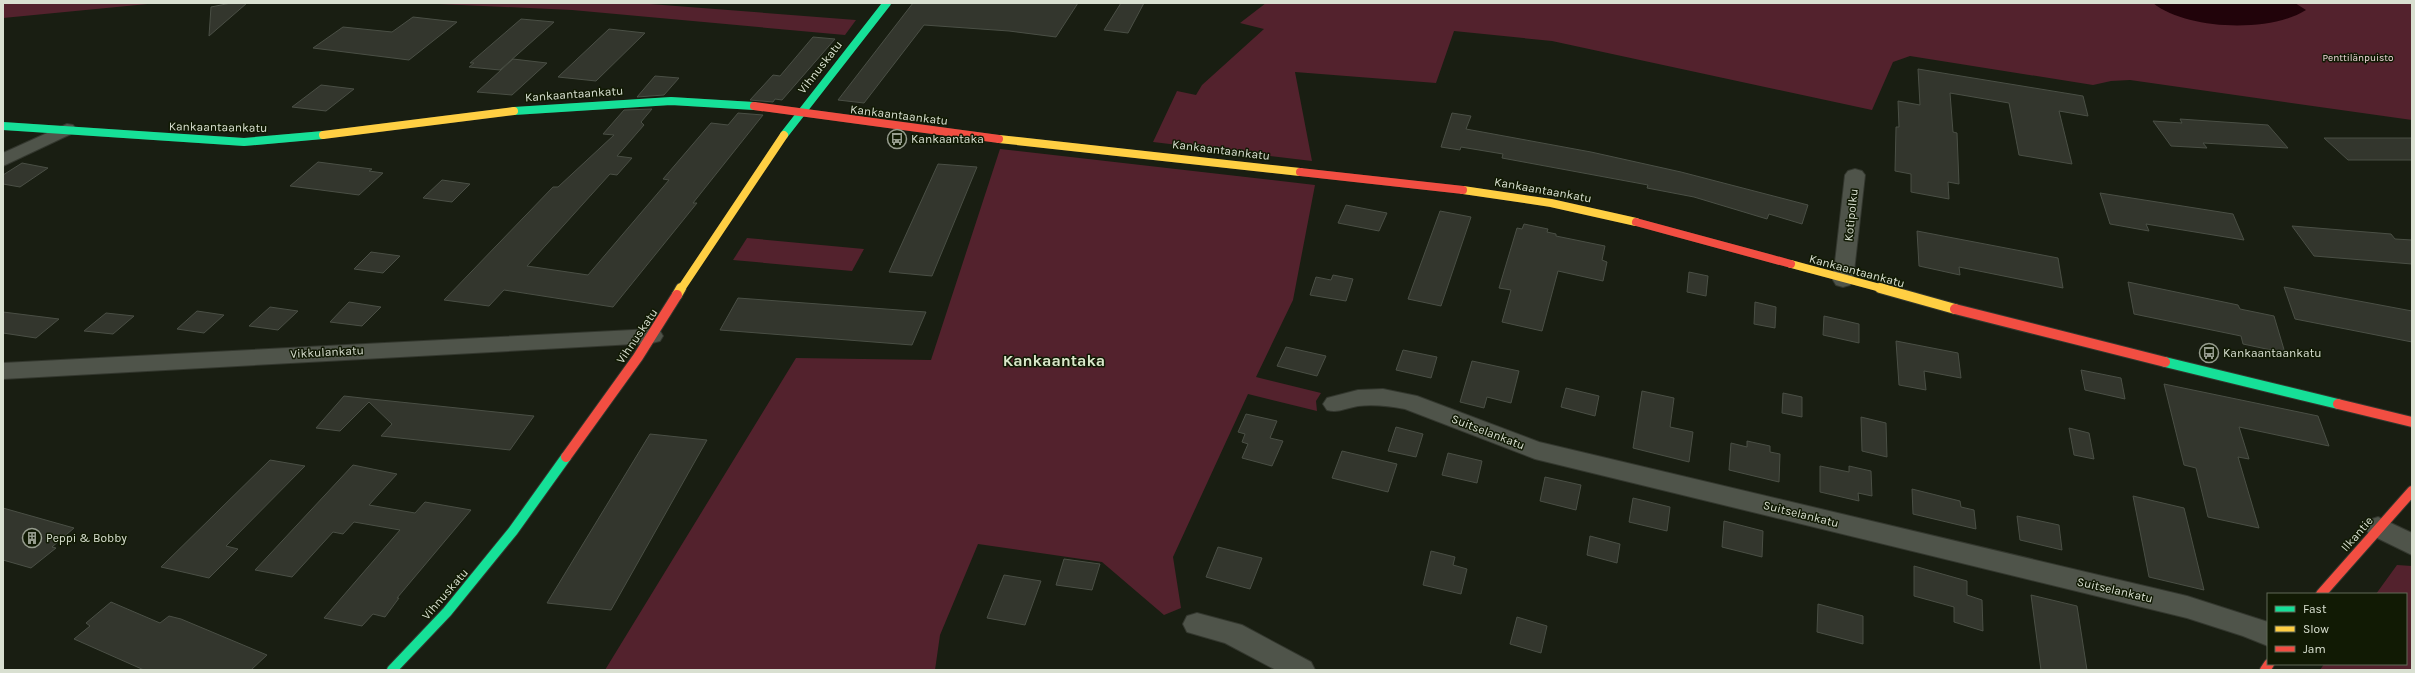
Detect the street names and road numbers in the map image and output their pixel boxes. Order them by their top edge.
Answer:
street label: Vihnuskatu [795,38,845,96]
street label: Kankaantaankatu [524,84,624,104]
street label: Kankaantaankatu [849,102,949,128]
street label: Kankaantaankatu [169,119,267,135]
street label: Kankaantaankatu [1171,137,1271,163]
street label: Kankaantaankatu [1493,175,1593,205]
street label: Kotipolku [1841,188,1861,242]
street label: Kankaantaankatu [1808,251,1906,291]
street label: Vihnuskatu [613,306,661,366]
street label: Vikkulankatu [290,343,364,361]
street label: Suitselankatu [1449,412,1527,452]
street label: Suitselankatu [1762,498,1840,530]
street label: Ilkantie [2338,514,2376,554]
street label: Vihnuskatu [419,565,471,623]
street label: Suitselankatu [2076,574,2154,606]

